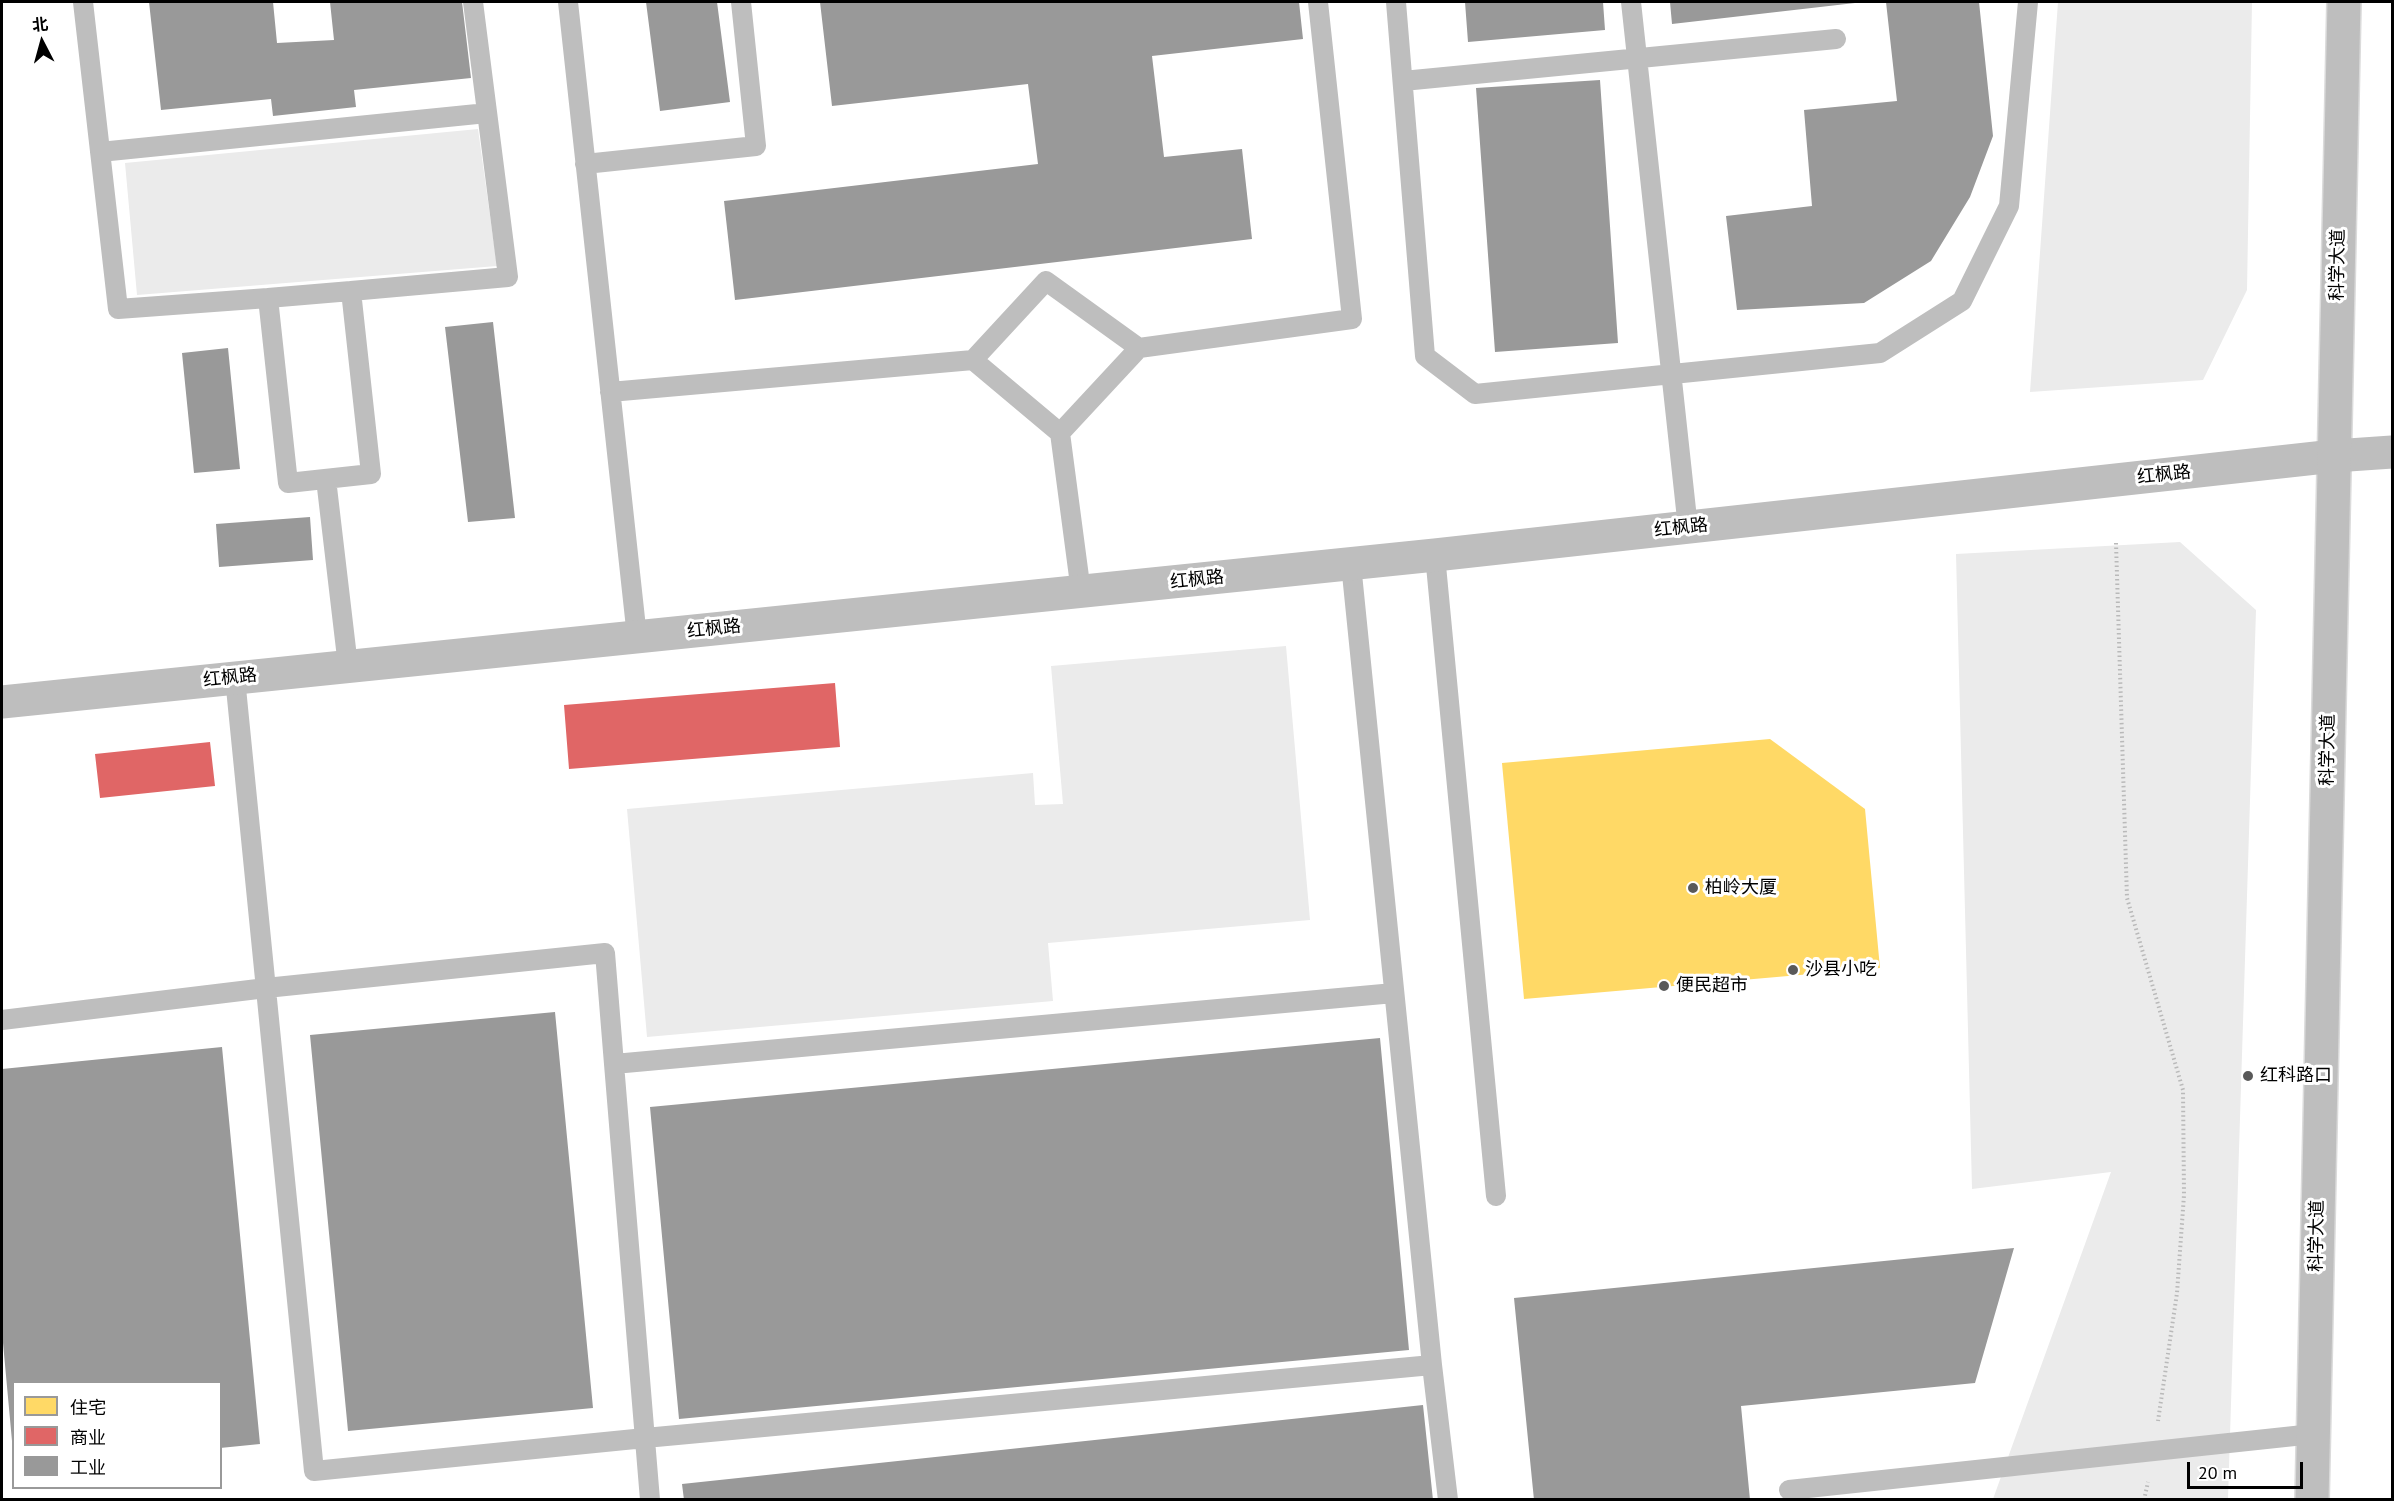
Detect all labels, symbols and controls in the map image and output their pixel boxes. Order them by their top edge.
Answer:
north arrow [12,12,72,72]
text: 北 [31,13,49,35]
street label: 科学大道 [2327,229,2349,301]
street label: 红枫路 [2136,461,2192,489]
street label: 红枫路 [1653,514,1709,542]
street label: 红枫路 [1169,566,1225,594]
street label: 红枫路 [686,615,742,643]
street label: 红枫路 [202,664,258,692]
street label: 科学大道 [2317,714,2339,786]
place label: 柏岭大厦 [1705,877,1777,899]
marker: 柏岭大厦 [1686,881,1700,895]
place label: 沙县小吃 [1805,959,1877,981]
marker: 沙县小吃 [1786,963,1800,977]
place label: 便民超市 [1676,975,1748,997]
marker: 便民超市 [1657,979,1671,993]
place label: 红科路口 [2260,1065,2332,1087]
marker: 红科路口 [2241,1069,2255,1083]
street label: 科学大道 [2306,1200,2328,1272]
legend [12,1381,222,1489]
text: 住宅 [70,1396,106,1419]
text: 商业 [70,1426,106,1449]
scale bar [2190,1450,2306,1488]
text: 工业 [70,1456,106,1479]
text: 20 m [2198,1461,2237,1484]

